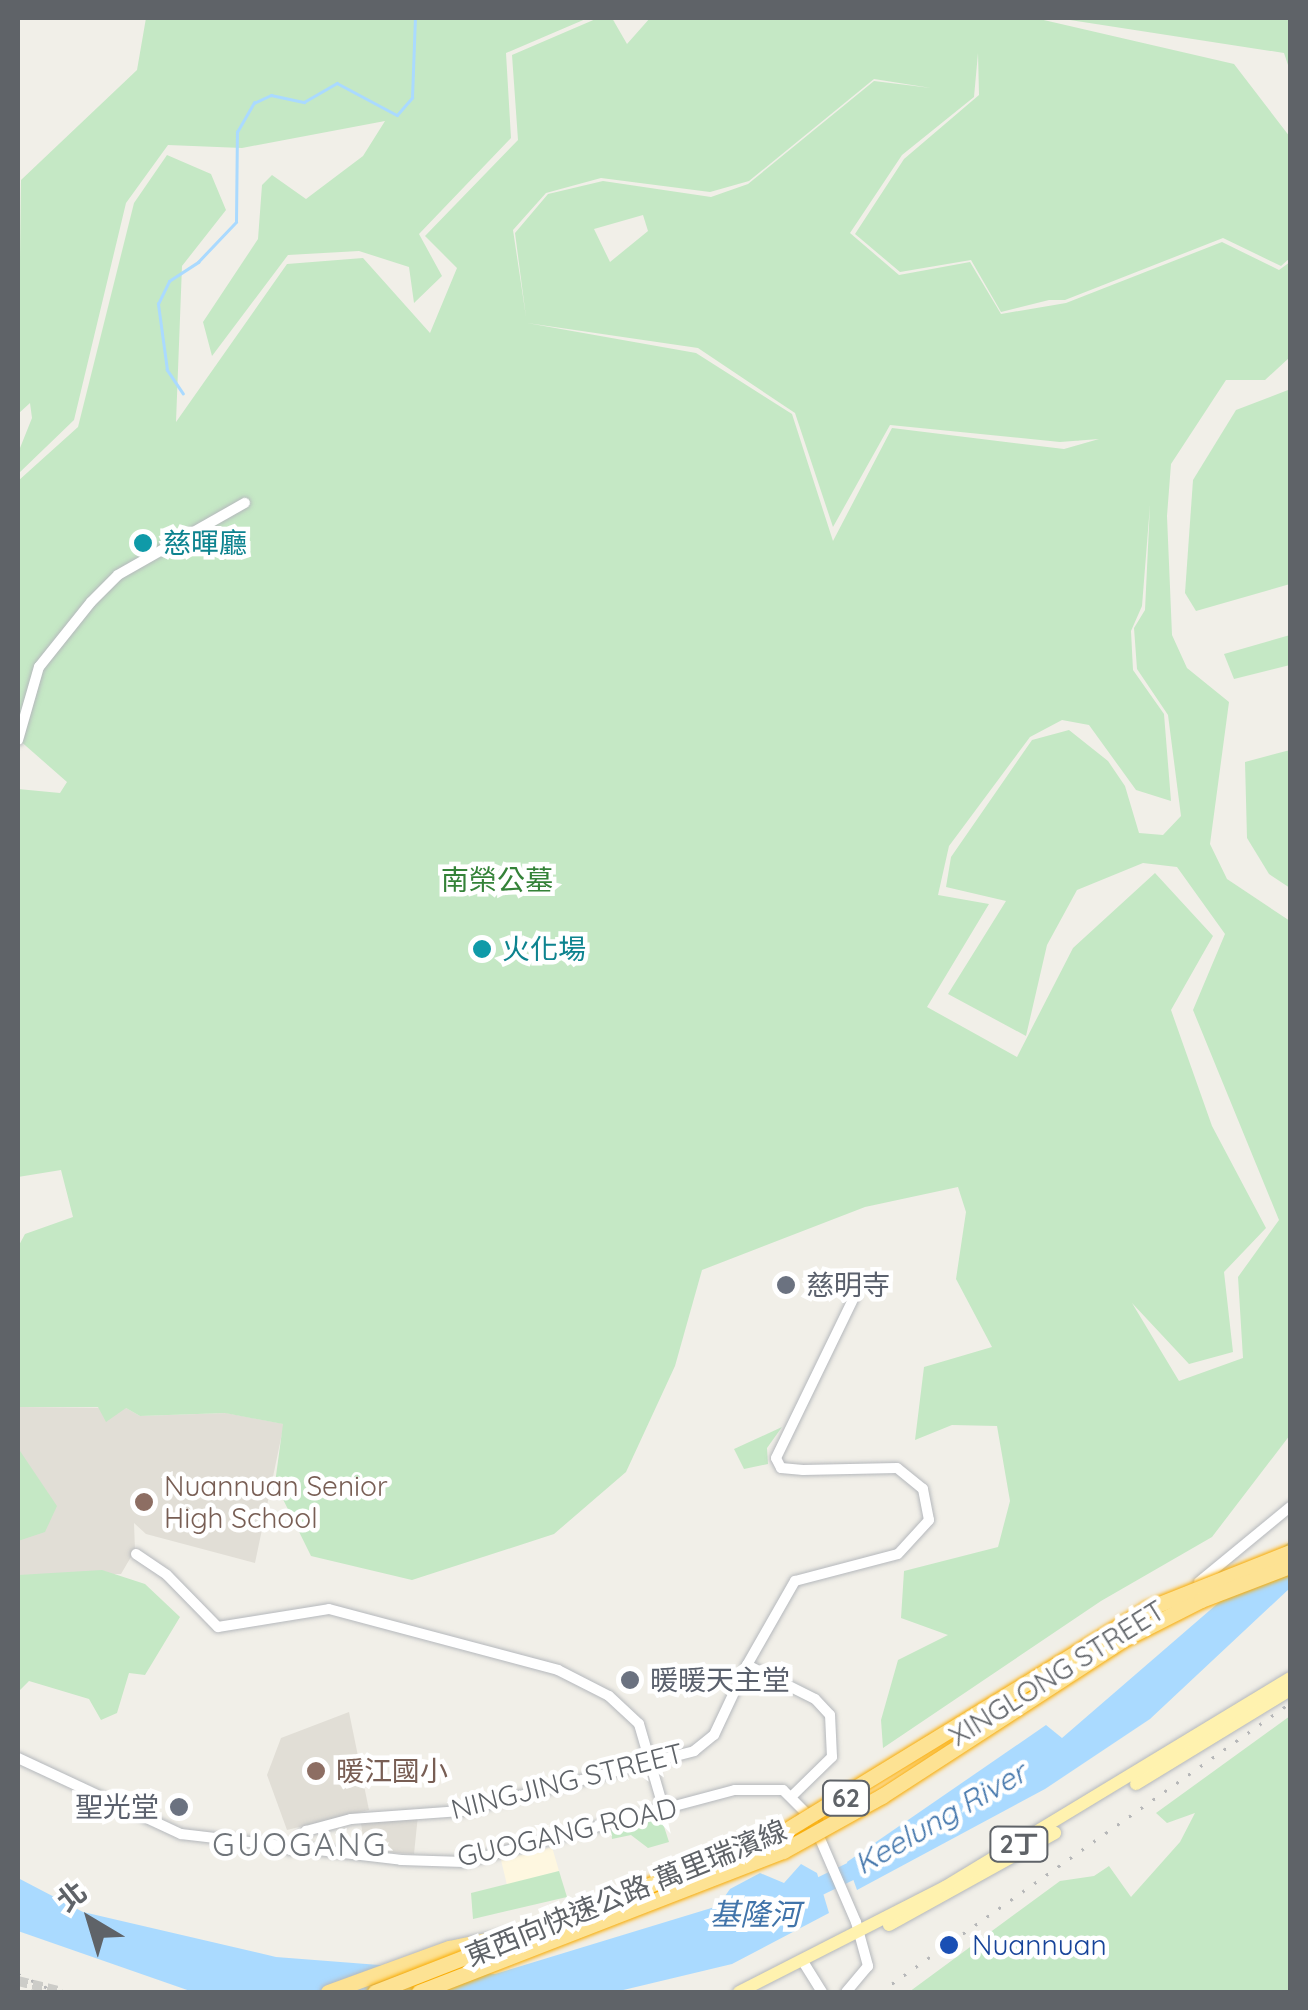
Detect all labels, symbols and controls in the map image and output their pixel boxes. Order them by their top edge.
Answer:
place label: 慈暉廳 [163,526,247,560]
marker: 慈暉廳 [132,532,154,554]
park label: 南榮公墓 [441,863,553,897]
place label: 火化場 [502,932,586,966]
marker: 火化場 [471,938,493,960]
place label: 慈明寺 [806,1268,890,1302]
marker: 慈明寺 [775,1274,797,1296]
place label: Nuannuan Senior High School [164,1469,388,1535]
marker: Nuannuan Senior High School [133,1491,155,1513]
street label: XINGLONG STREET [943,1593,1171,1753]
place label: 暖暖天主堂 [650,1663,790,1697]
marker: 暖暖天主堂 [619,1669,641,1691]
street label: NINGJING STREET [448,1736,686,1826]
place label: 暖江國小 [336,1754,448,1788]
water label: Keelung River [848,1754,1032,1882]
marker: 暖江國小 [305,1760,327,1782]
road number: 62 [821,1778,871,1818]
place label: 聖光堂 [75,1790,159,1824]
street label: GUOGANG ROAD [454,1790,680,1874]
marker: 聖光堂 [168,1796,190,1818]
street label: 東西向快速公路 萬里瑞濱線 [460,1813,792,1973]
road number: 2丁 [989,1824,1049,1864]
district label: GUOGANG [212,1825,388,1863]
north arrow [40,1870,140,1970]
text: 北 [49,1874,93,1918]
water label: 基隆河 [710,1896,800,1932]
place label: Nuannuan [972,1928,1107,1962]
marker: Nuannuan [936,1932,962,1958]

